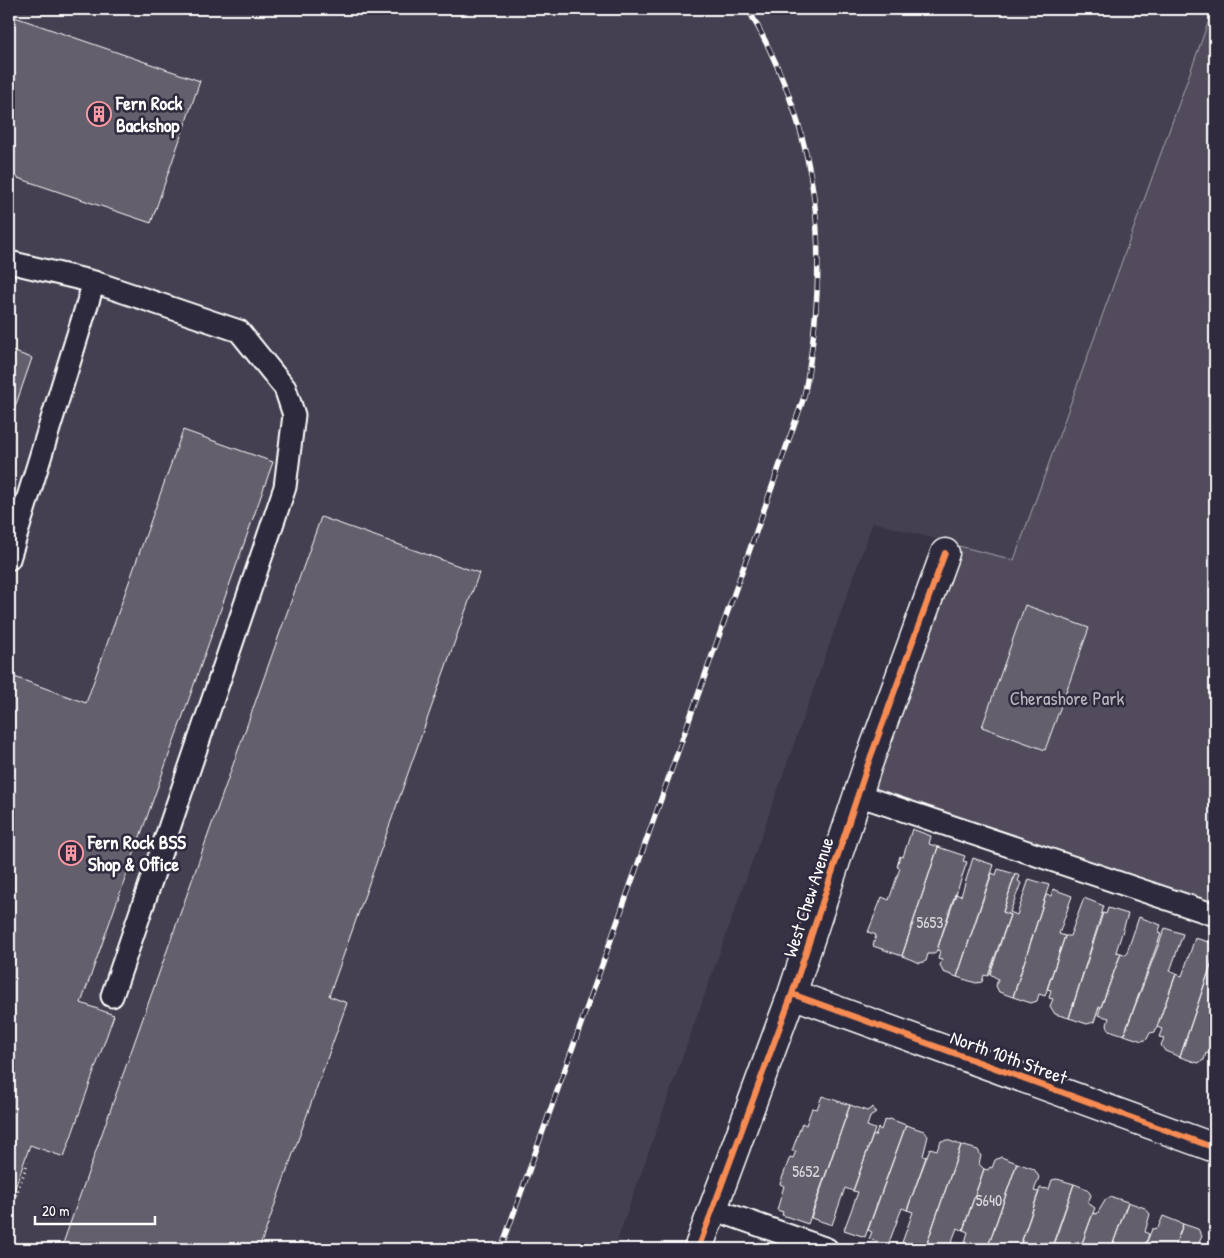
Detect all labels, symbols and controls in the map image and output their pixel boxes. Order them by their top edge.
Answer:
place label: Fern Rock Backshop [115,90,183,139]
building icon: Fern Rock Backshop [86,101,112,127]
park label: Cherashore Park [1010,685,1124,711]
place label: Fern Rock BSS Shop & Office [87,829,186,878]
street label: West Chew Avenue [776,833,840,960]
building icon: Fern Rock BSS Shop & Office [58,840,84,866]
house number: 5653 [916,911,944,933]
street label: North 10th Street [947,1024,1071,1090]
house number: 5652 [792,1160,820,1182]
house number: 5640 [976,1189,1002,1211]
scale bar [35,1193,155,1225]
text: 20 m [42,1200,69,1221]

